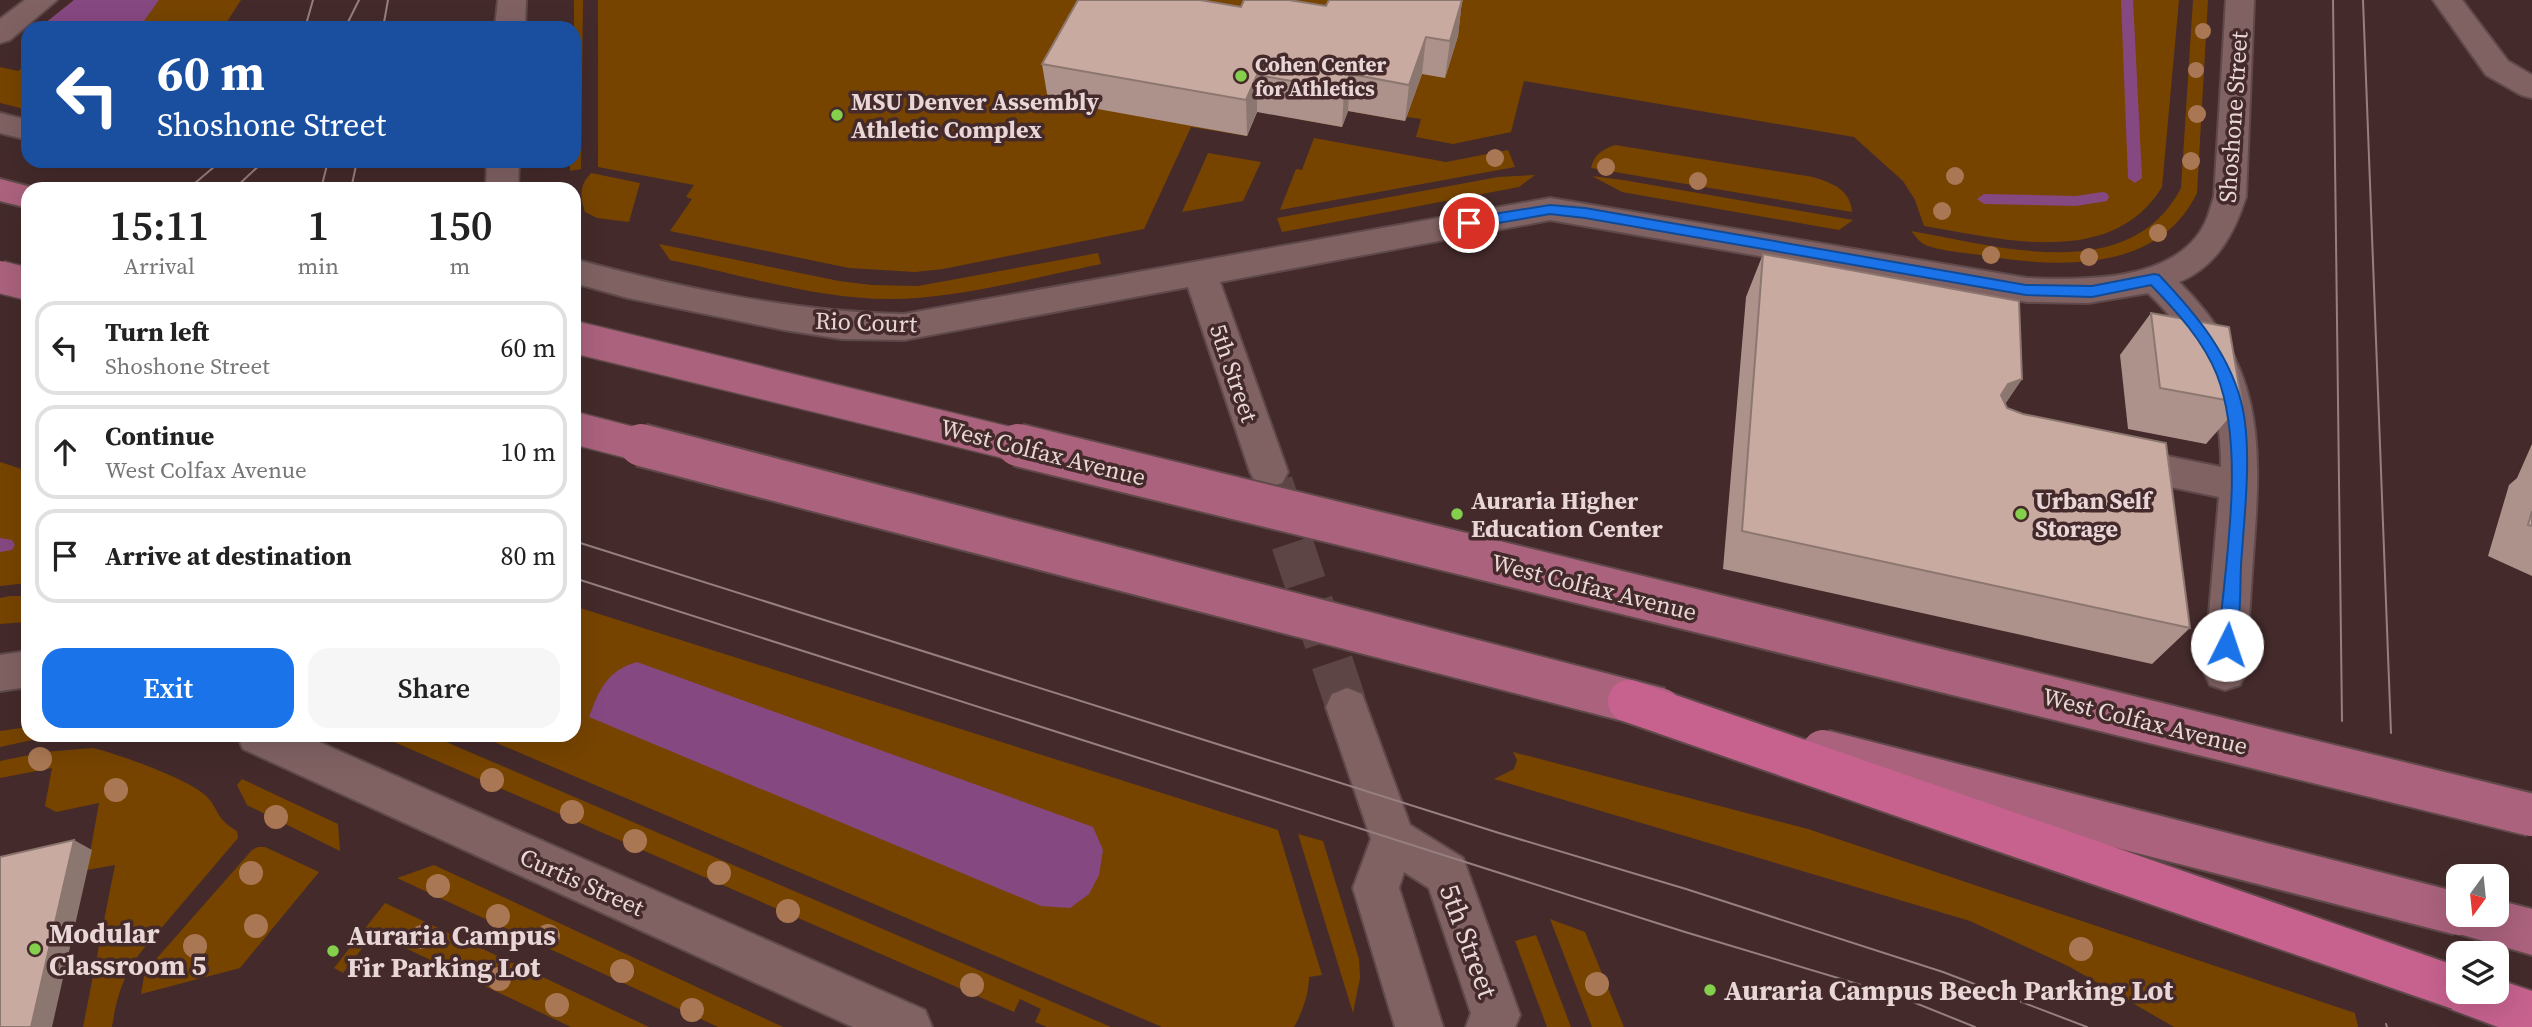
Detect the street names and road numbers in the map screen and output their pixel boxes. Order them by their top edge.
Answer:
street label: Shoshone Street [2211,30,2255,204]
street label: Rio Court [814,304,918,340]
street label: 5th Street [1202,319,1266,427]
street label: West Colfax Avenue [937,411,1149,493]
street label: West Colfax Avenue [1488,546,1700,628]
street label: West Colfax Avenue [2039,680,2251,762]
street label: Curtis Street [515,840,649,924]
street label: 5th Street [1431,879,1507,1004]

